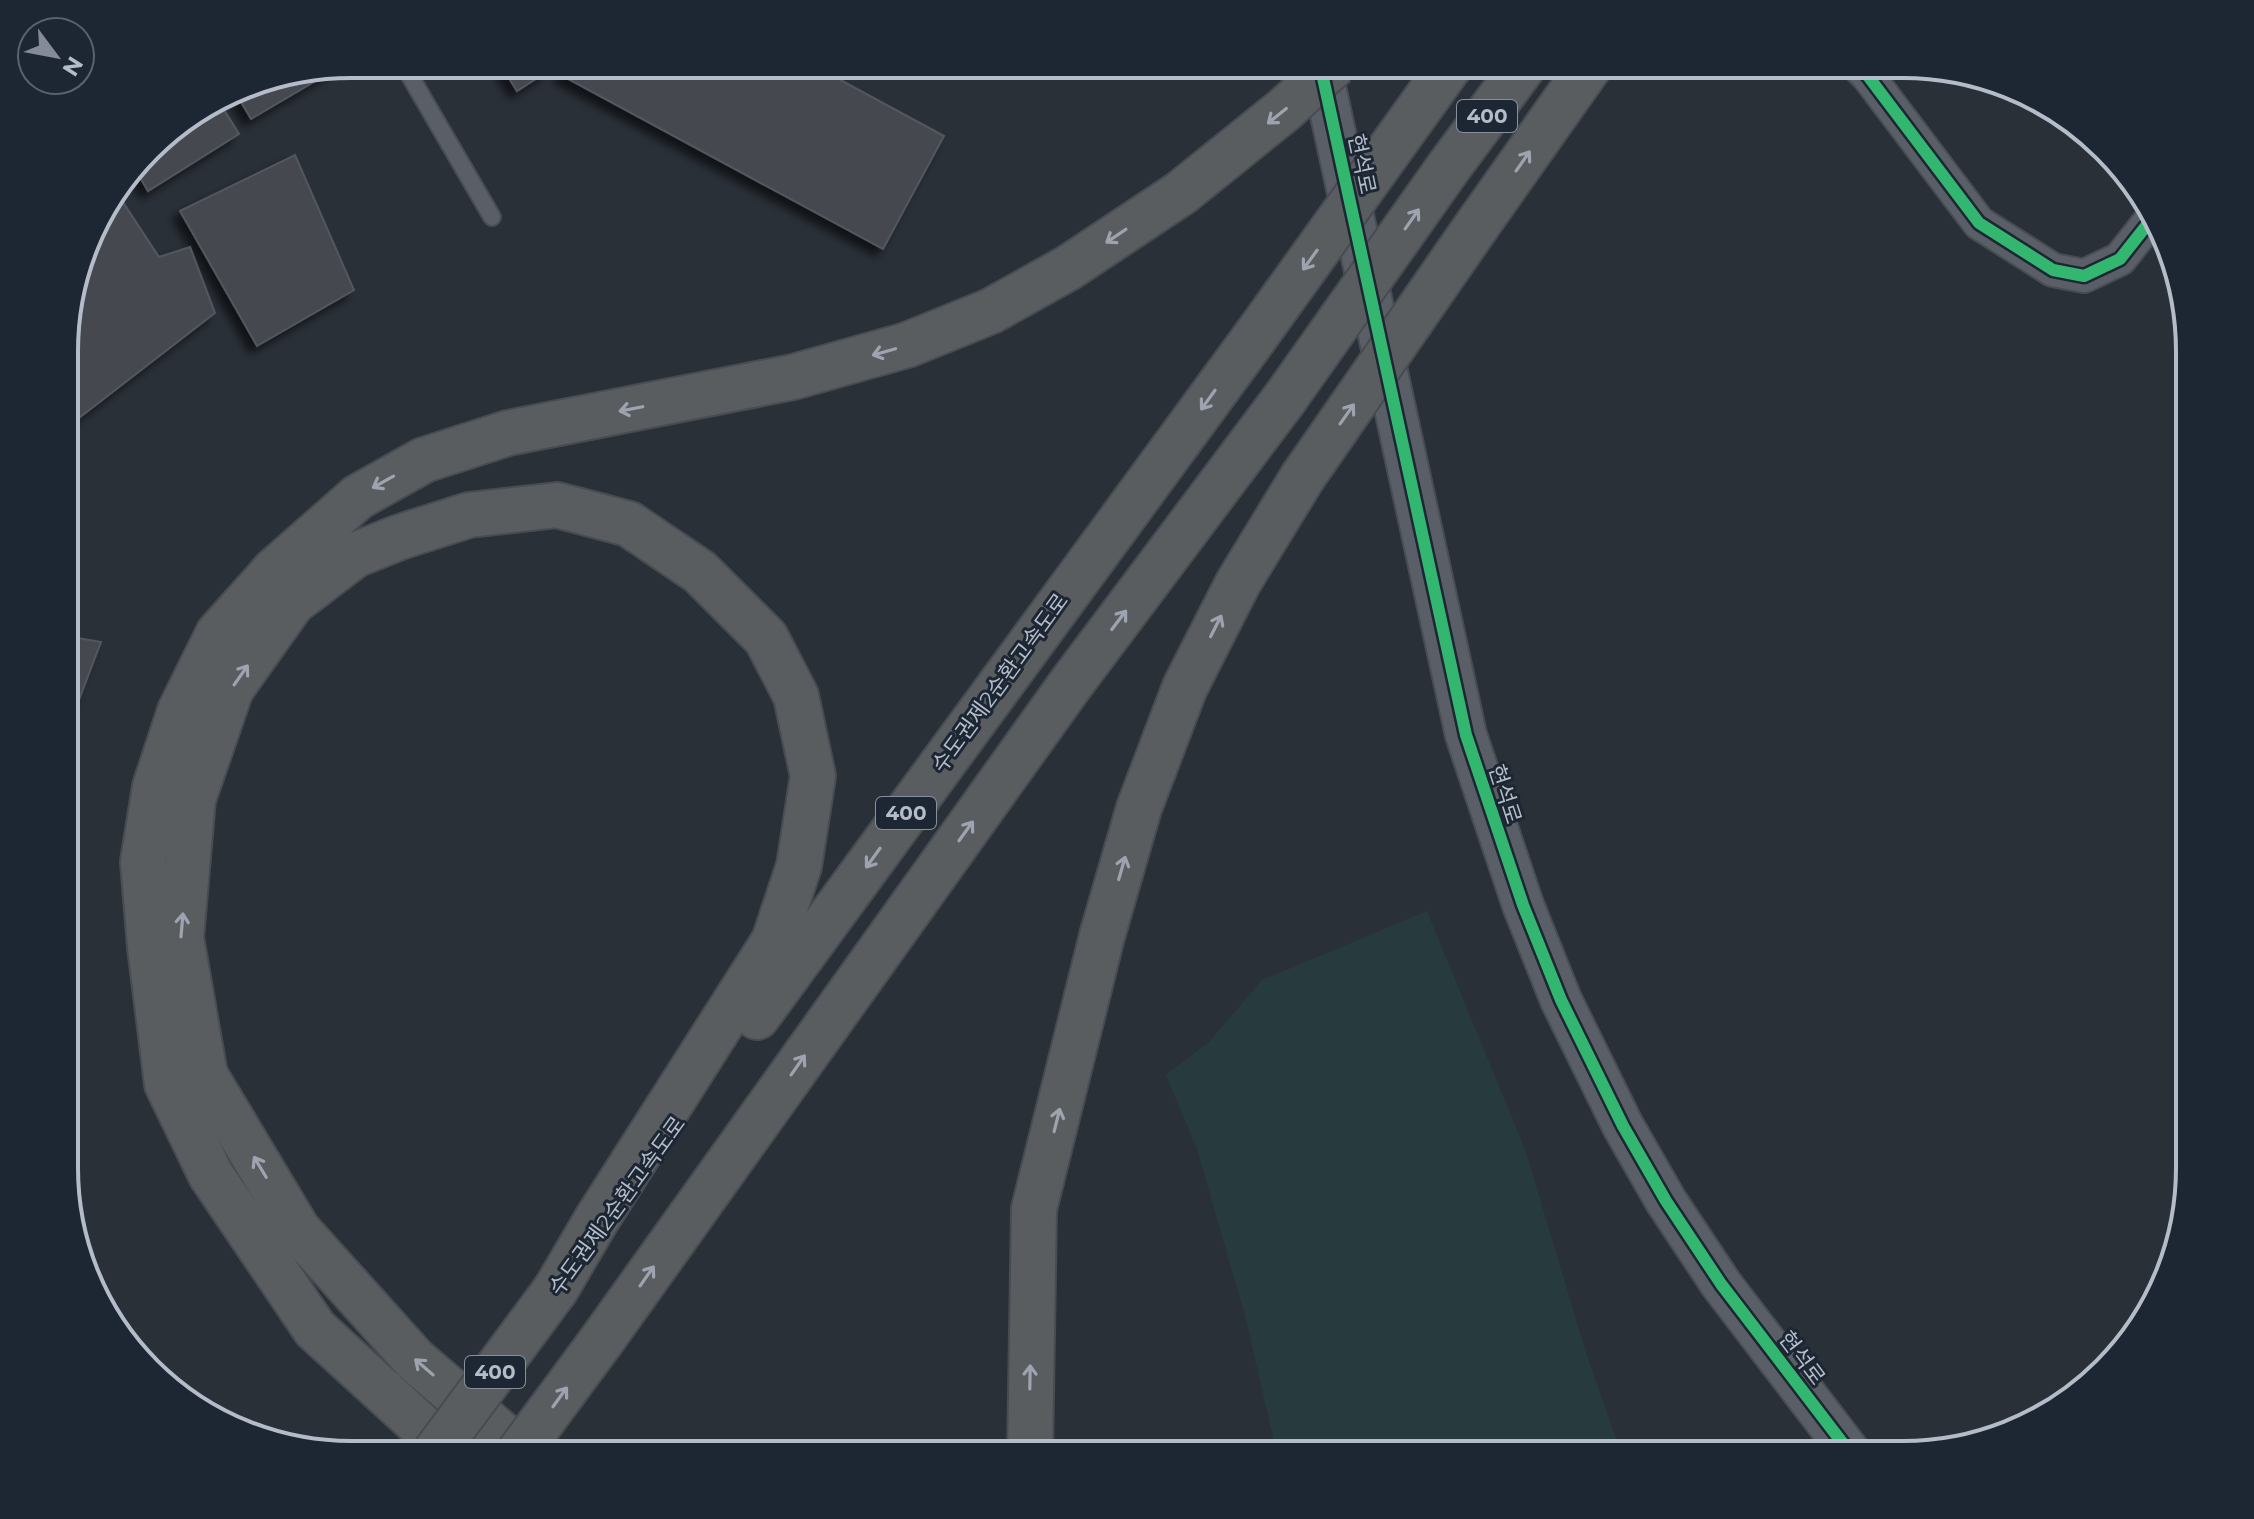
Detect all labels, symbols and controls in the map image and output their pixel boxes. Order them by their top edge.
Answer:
north arrow [16,16,96,96]
text: N [56,52,89,81]
road number: 400 [1457,100,1517,132]
one-way arrow [1267,107,1287,125]
street label: 현석로 [1342,131,1382,197]
one-way arrow [1515,150,1531,172]
one-way arrow [1404,209,1420,231]
one-way arrow [1105,228,1128,244]
one-way arrow [1302,249,1318,271]
one-way arrow [872,345,898,360]
one-way arrow [1200,388,1217,410]
one-way arrow [619,402,644,417]
one-way arrow [1339,404,1355,426]
one-way arrow [372,475,396,491]
street label: 수도권제2순환고속도로 [926,588,1074,778]
one-way arrow [1110,610,1127,632]
one-way arrow [1209,615,1224,639]
one-way arrow [233,664,249,686]
street label: 현석로 [1483,761,1527,827]
road number: 400 [876,797,936,829]
one-way arrow [958,820,974,842]
one-way arrow [865,847,882,869]
one-way arrow [1115,855,1130,881]
one-way arrow [175,912,190,939]
one-way arrow [790,1054,806,1076]
one-way arrow [1050,1107,1065,1133]
street label: 수도권제2순환고속도로 [543,1111,691,1301]
one-way arrow [252,1156,268,1179]
one-way arrow [639,1266,655,1288]
street label: 현석로 [1773,1326,1831,1390]
road number: 400 [465,1356,525,1388]
one-way arrow [415,1359,435,1377]
one-way arrow [1023,1364,1038,1391]
one-way arrow [551,1387,568,1409]

